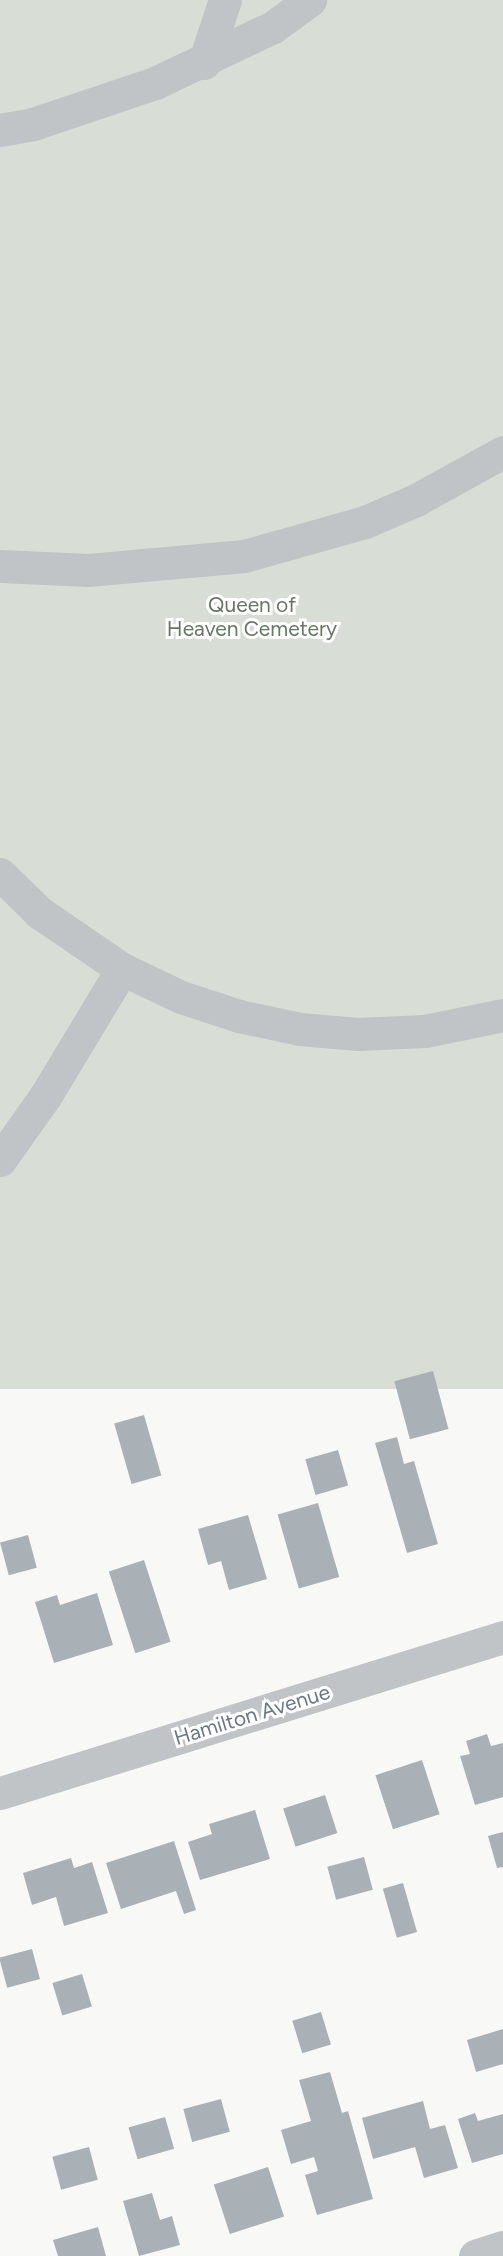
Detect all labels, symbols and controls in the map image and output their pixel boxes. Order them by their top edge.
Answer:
park label: Queen of Heaven Cemetery [167,592,337,642]
street label: Hamilton Avenue [171,1679,333,1751]

